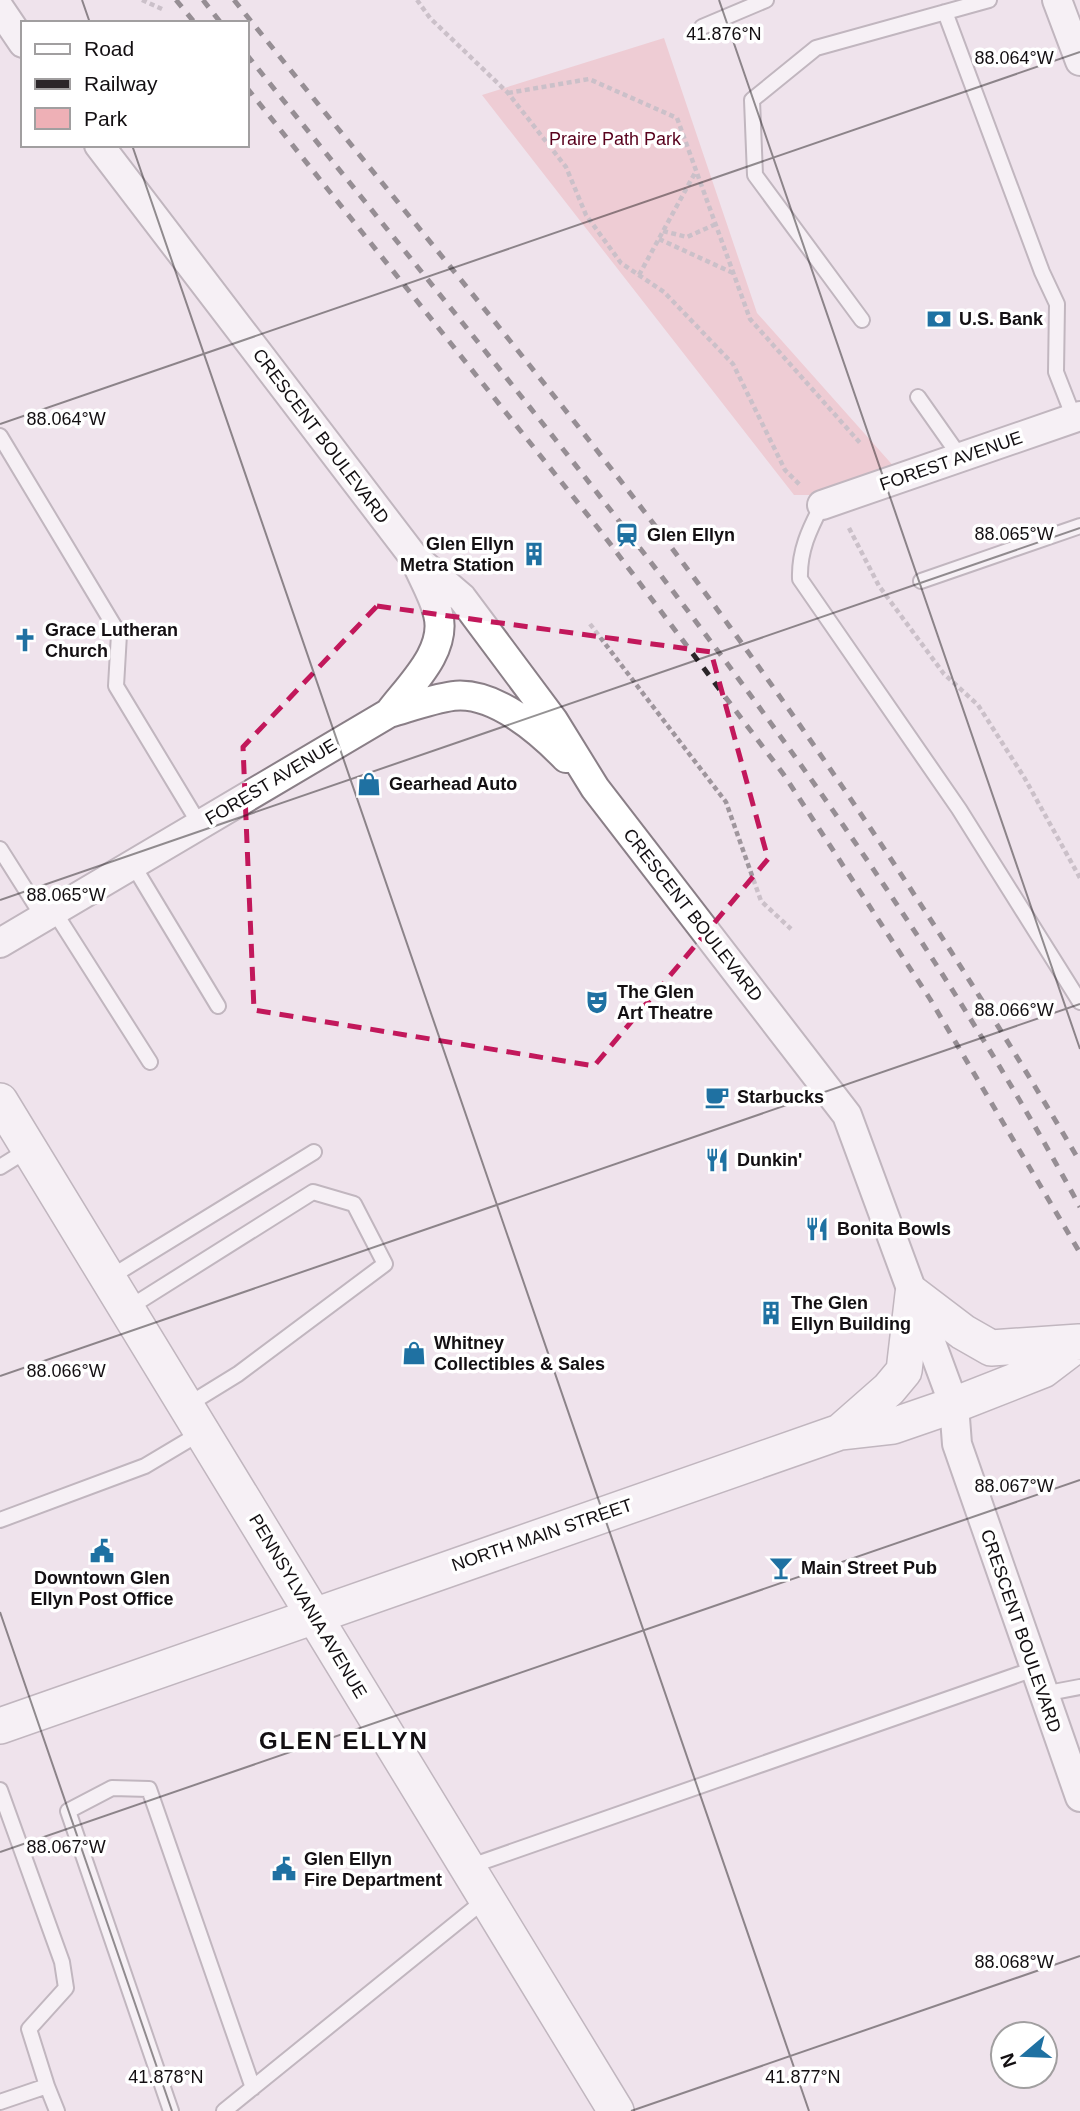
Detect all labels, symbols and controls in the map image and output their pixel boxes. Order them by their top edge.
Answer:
legend [21,21,248,147]
text: 41.876°N [686,24,762,44]
text: Road [84,37,134,60]
text: 88.064°W [974,48,1054,68]
text: Railway [84,72,158,95]
text: Park [84,107,128,130]
park label: Praire Path Park [549,129,682,149]
bank icon: U.S. Bank [925,305,953,333]
place label: U.S. Bank [959,309,1044,329]
street label: CRESCENT BOULEVARD [249,345,393,527]
text: 88.064°W [26,409,106,429]
street label: FOREST AVENUE [877,427,1025,495]
station icon: Glen Ellyn [613,521,641,549]
text: 88.065°W [974,524,1054,544]
place label: Glen Ellyn [647,525,735,545]
place label: Glen Ellyn Metra Station [400,534,514,575]
building icon: Glen Ellyn Metra Station [520,540,548,568]
place label: Grace Lutheran Church [45,620,178,661]
church icon: Grace Lutheran Church [11,626,39,654]
street label: FOREST AVENUE [202,735,340,829]
shop icon: Gearhead Auto [355,770,383,798]
place label: Gearhead Auto [389,774,517,794]
street label: CRESCENT BOULEVARD [619,825,767,1005]
text: 88.065°W [26,885,106,905]
place label: The Glen Art Theatre [617,982,713,1023]
theatre icon: The Glen Art Theatre [583,988,611,1016]
text: 88.066°W [974,1000,1054,1020]
cafe icon: Starbucks [703,1083,731,1111]
place label: Starbucks [737,1087,824,1107]
restaurant icon: Dunkin' [703,1146,731,1174]
place label: Dunkin' [737,1150,802,1170]
restaurant icon: Bonita Bowls [803,1215,831,1243]
place label: Bonita Bowls [837,1219,951,1239]
place label: The Glen Ellyn Building [791,1293,911,1334]
building icon: The Glen Ellyn Building [757,1299,785,1327]
place label: Whitney Collectibles & Sales [434,1333,605,1374]
shop icon: Whitney Collectibles & Sales [400,1339,428,1367]
text: 88.066°W [26,1361,106,1381]
text: 88.067°W [974,1476,1054,1496]
street label: NORTH MAIN STREET [449,1495,635,1575]
street label: PENNSYLVANIA AVENUE [245,1510,371,1702]
street label: CRESCENT BOULEVARD [977,1527,1065,1735]
public building icon: Downtown Glen Ellyn Post Office [88,1537,116,1565]
bar icon: Main Street Pub [767,1554,795,1582]
place label: Main Street Pub [801,1558,937,1578]
place label: Downtown Glen Ellyn Post Office [30,1568,174,1609]
district label: GLEN ELLYN [259,1727,429,1754]
text: 88.067°W [26,1837,106,1857]
place label: Glen Ellyn Fire Department [304,1849,442,1890]
public building icon: Glen Ellyn Fire Department [270,1855,298,1883]
text: 88.068°W [974,1952,1054,1972]
north arrow [989,2020,1059,2090]
text: N [996,2050,1021,2070]
text: 41.878°N [128,2067,204,2087]
text: 41.877°N [765,2067,841,2087]

